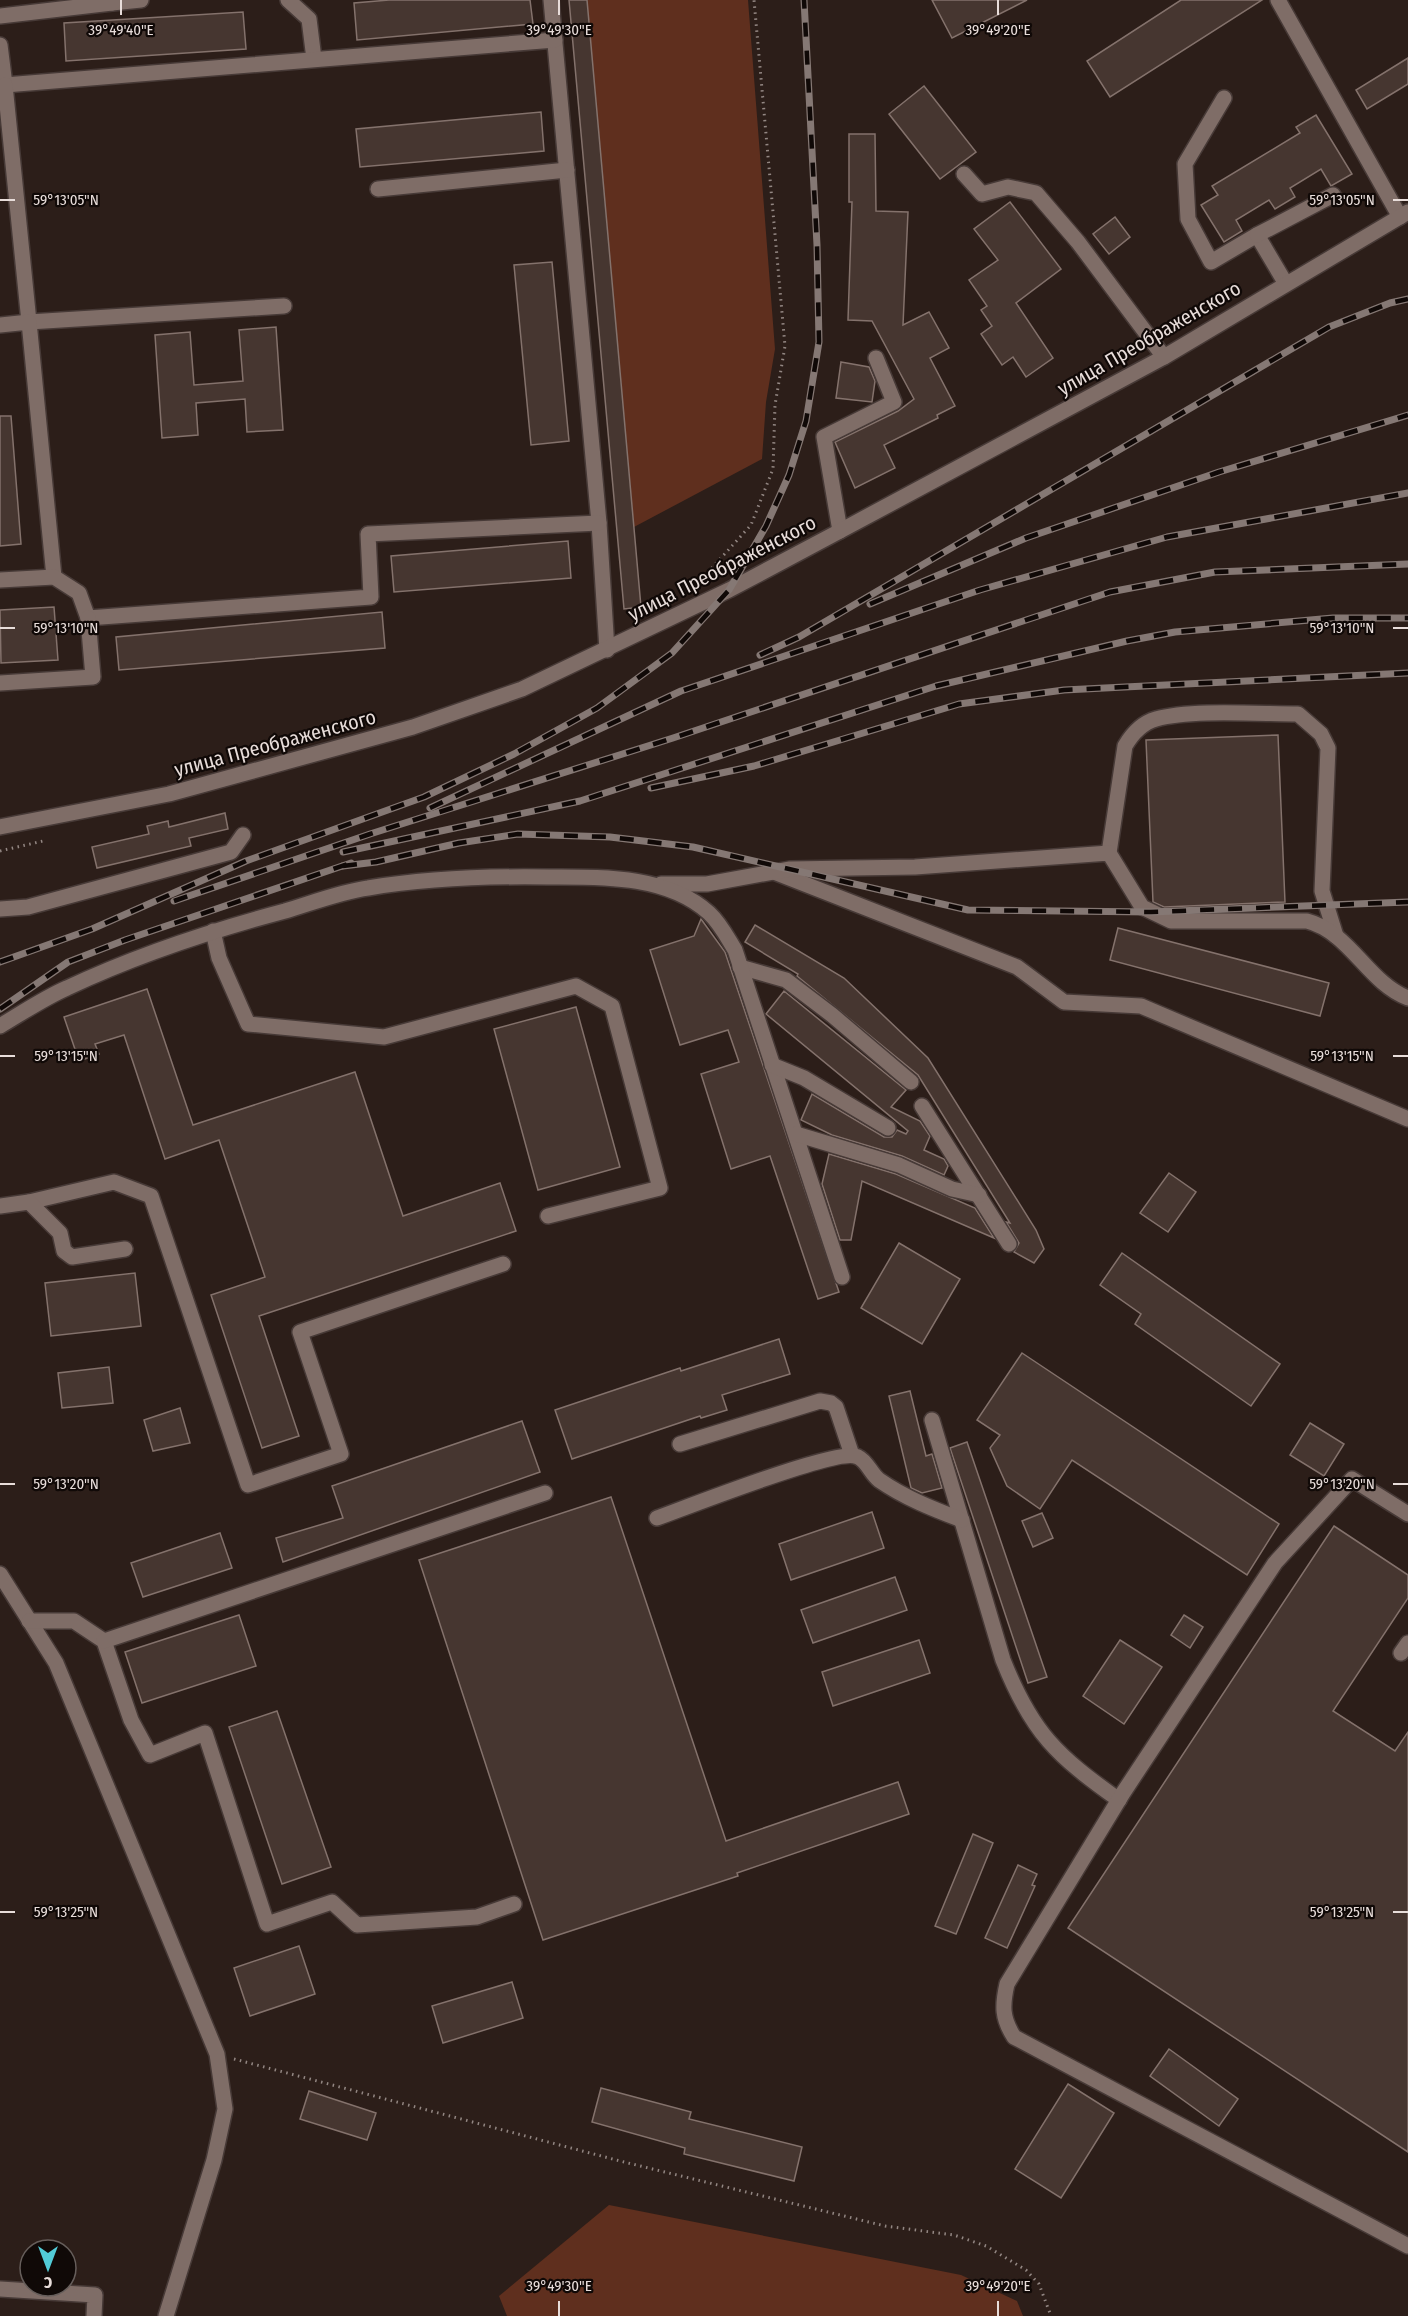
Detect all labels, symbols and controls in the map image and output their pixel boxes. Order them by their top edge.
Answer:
text: 39°49'40"E [88,21,154,39]
text: 39°49'30"E [526,21,592,39]
text: 39°49'20"E [965,21,1031,39]
text: 59°13'05"N [33,191,99,209]
text: 59°13'05"N [1309,191,1375,209]
street label: улица Преображенского [1053,276,1245,400]
street label: улица Преображенского [624,510,820,626]
text: 59°13'10"N [34,619,98,637]
text: 59°13'10"N [1310,619,1374,637]
street label: улица Преображенского [172,705,378,781]
text: 59°13'15"N [34,1047,98,1065]
text: 59°13'15"N [1310,1047,1374,1065]
text: 59°13'20"N [33,1475,99,1493]
text: 59°13'20"N [1309,1475,1375,1493]
text: 59°13'25"N [34,1903,98,1921]
text: 59°13'25"N [1310,1903,1374,1921]
north arrow [18,2238,78,2298]
text: С [43,2273,52,2292]
text: 39°49'30"E [526,2277,592,2295]
text: 39°49'20"E [965,2277,1031,2295]

